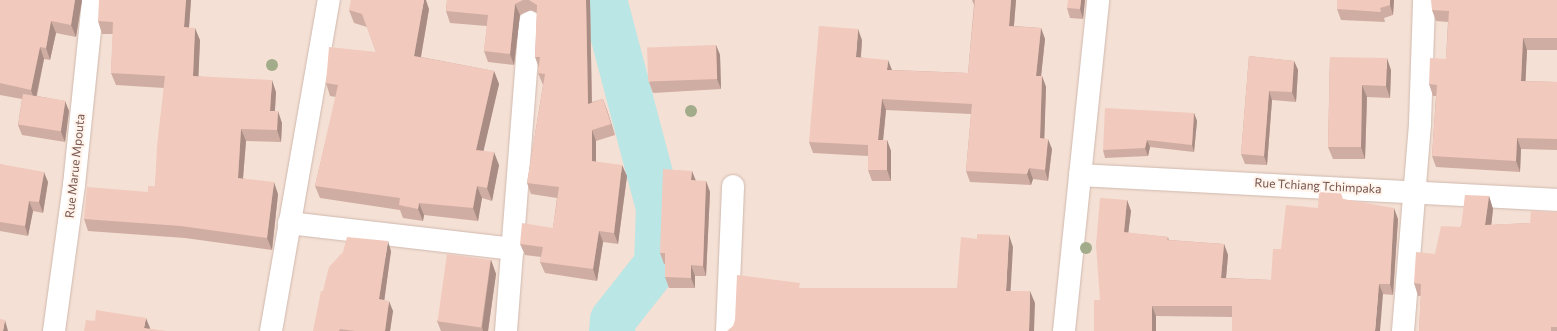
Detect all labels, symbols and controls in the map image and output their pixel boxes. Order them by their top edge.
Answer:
street label: Rue Marue Mpouta [62,113,88,219]
street label: Rue Tchiang Tchimpaka [1254,175,1382,197]

